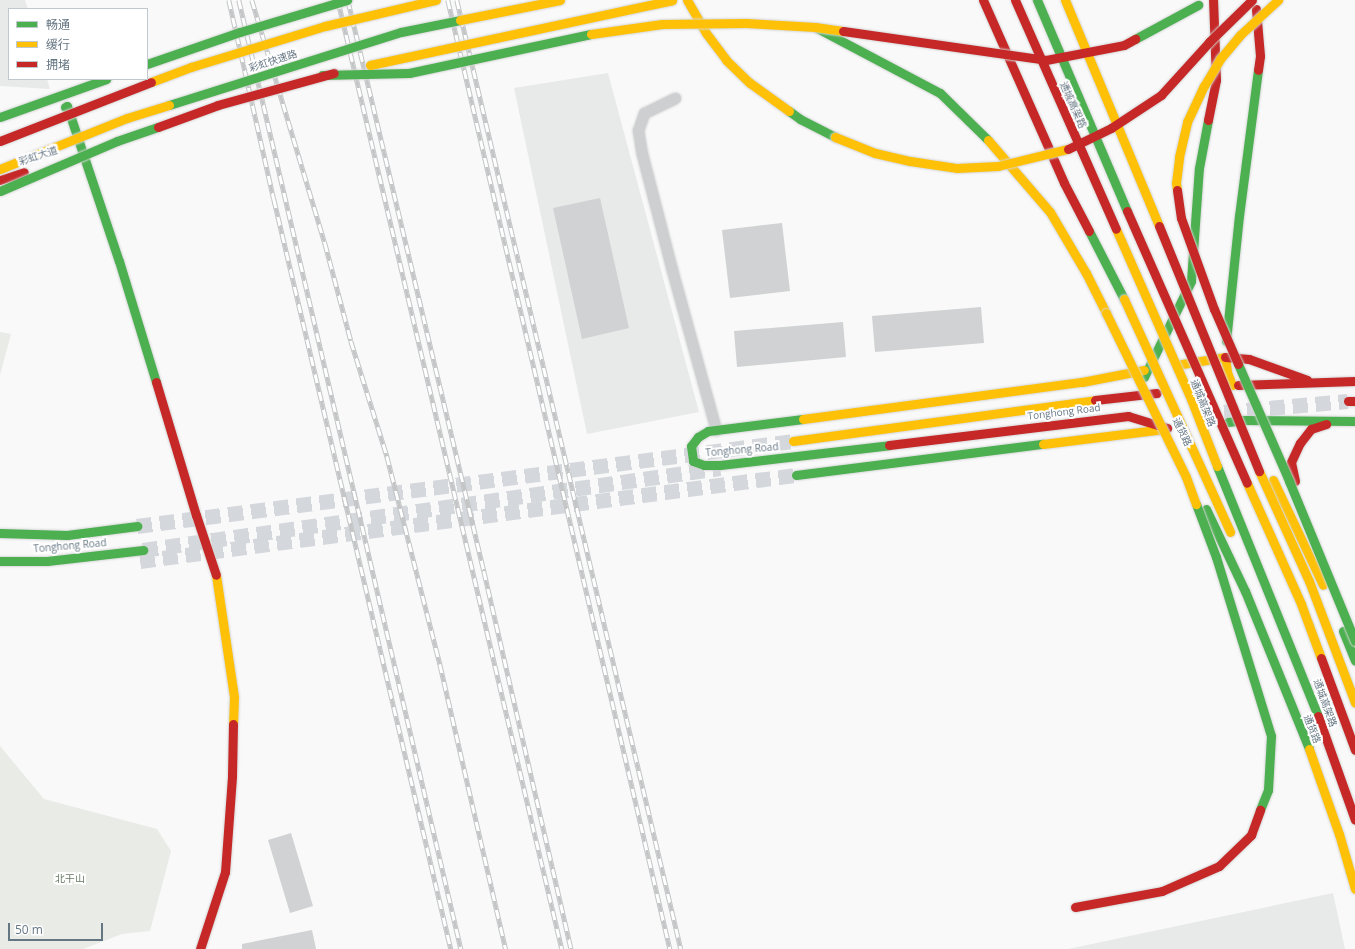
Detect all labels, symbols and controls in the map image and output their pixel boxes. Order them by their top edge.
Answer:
legend [8,8,148,80]
text: 畅通 [46,16,70,33]
text: 缓行 [46,36,70,53]
street label: 彩虹快速路 [247,48,299,74]
text: 拥堵 [46,56,70,73]
street label: 通城高架路 [1057,80,1089,130]
street label: 彩虹大道 [17,144,59,168]
street label: 通城高架路 [1188,378,1218,428]
street label: Tonghong Road [1027,402,1101,422]
street label: 通货路 [1170,416,1194,448]
street label: Tonghong Road [705,441,779,459]
street label: Tonghong Road [33,537,107,555]
street label: 通城高架路 [1311,677,1339,729]
street label: 通货路 [1301,713,1323,745]
park label: 北干山 [55,873,85,885]
scale bar [10,915,105,941]
text: 50 m [15,921,43,938]

